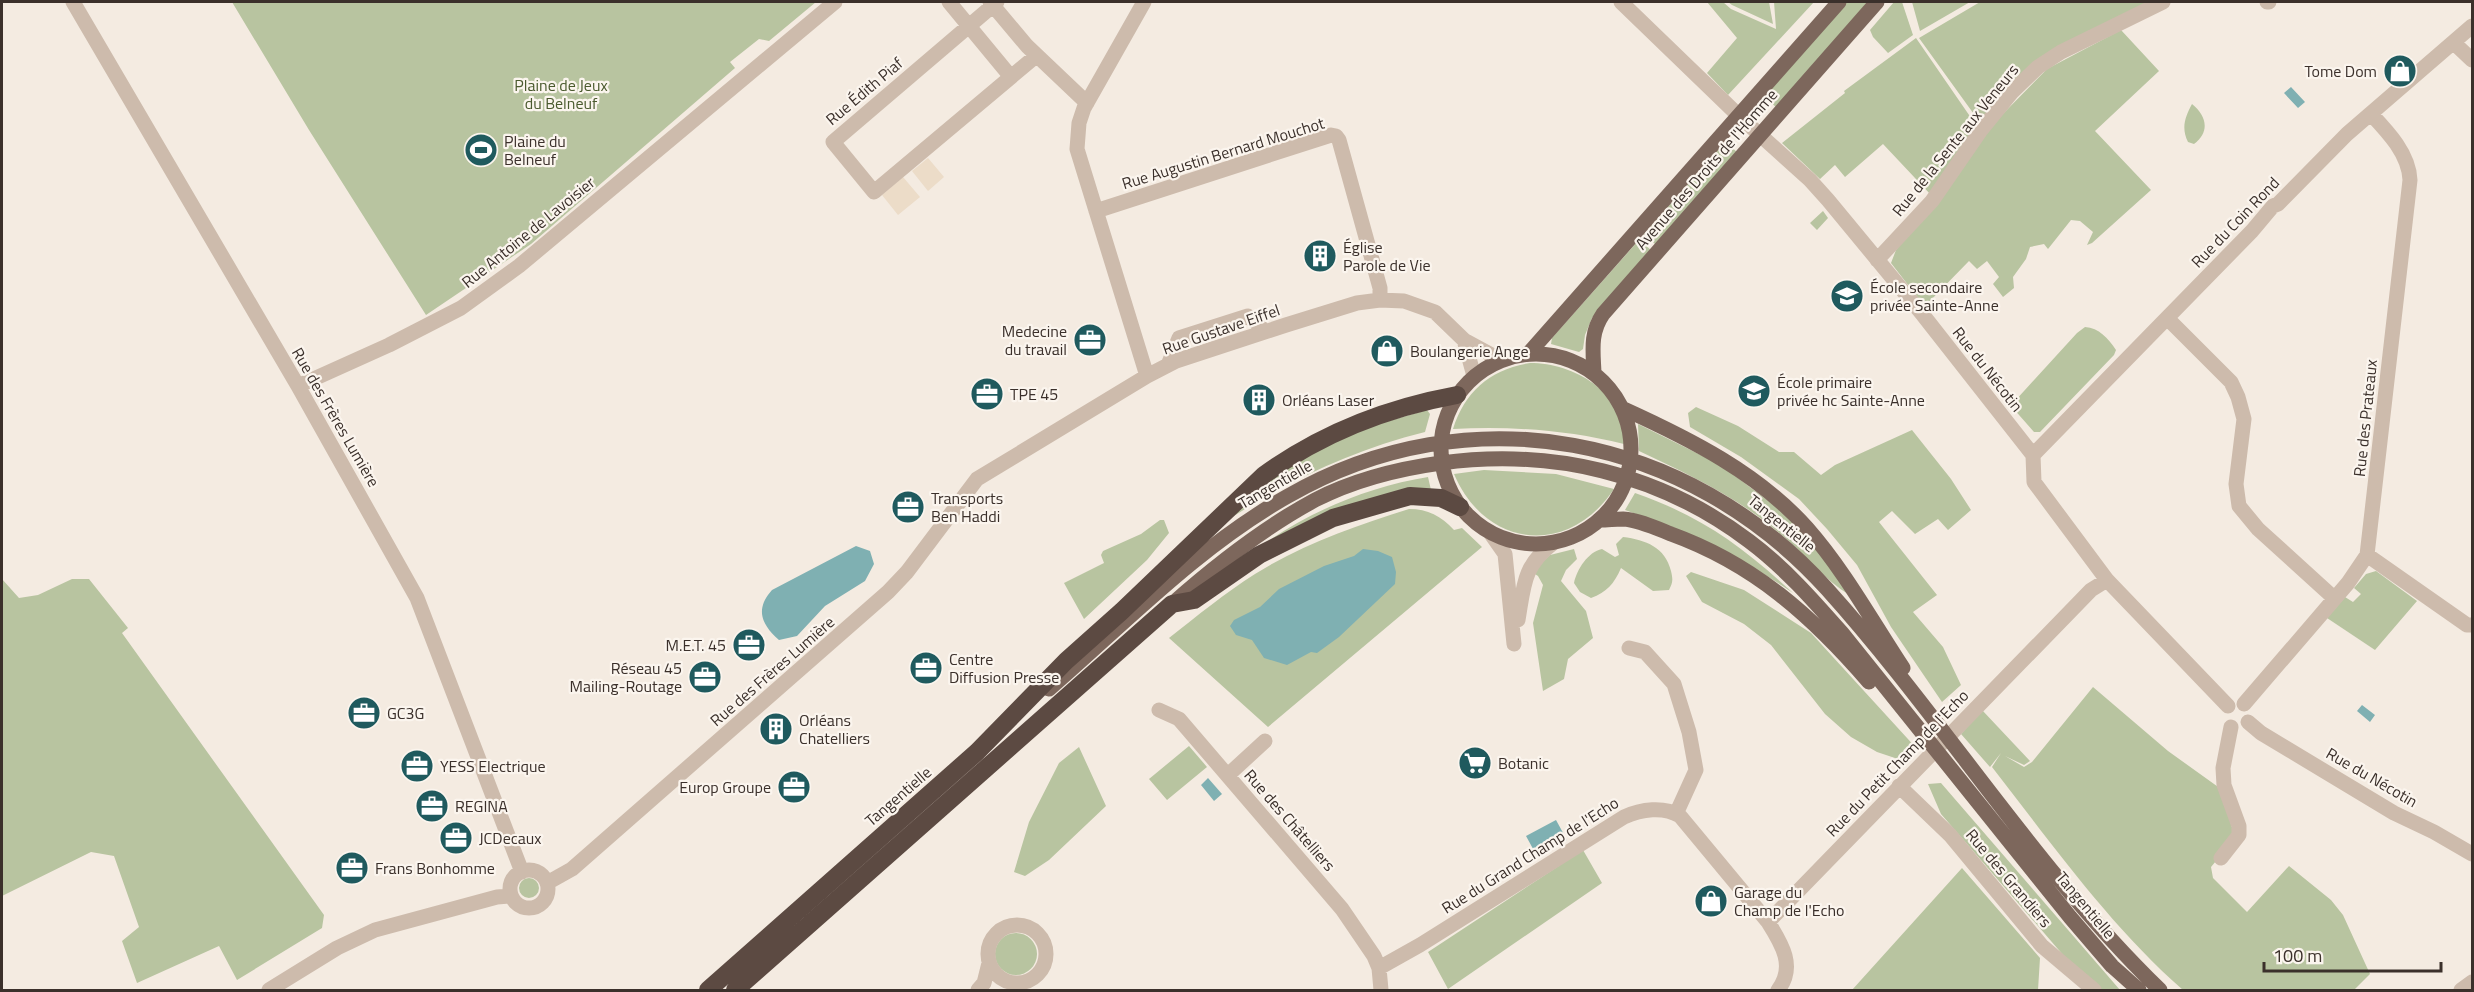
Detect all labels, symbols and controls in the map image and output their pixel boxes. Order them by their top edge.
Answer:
street label: Rue Édith Piaf [820,51,908,131]
shop icon: Tome Dom [2382,53,2418,89]
street label: Rue de la Sente aux Veneurs [1886,59,2024,221]
place label: Tome Dom [2304,59,2377,83]
park label: Plaine de Jeux du Belneuf [514,73,608,115]
street label: Avenue des Droits de l'Homme [1629,83,1783,255]
street label: Rue Augustin Bernard Mouchot [1119,111,1328,195]
place label: Plaine du Belneuf [504,129,566,171]
sports icon: Plaine du Belneuf [463,132,499,168]
street label: Rue Antoine de Lavoisier [456,170,600,293]
street label: Rue du Coin Rond [2185,171,2285,273]
place label: Église Parole de Vie [1343,235,1431,277]
building icon: Église Parole de Vie [1302,238,1338,274]
place label: École secondaire privée Sainte-Anne [1870,275,1999,317]
school or university icon: École secondaire privée Sainte-Anne [1829,278,1865,314]
street label: Rue Gustave Eiffel [1159,298,1283,360]
place label: Medecine du travail [1002,319,1067,361]
street label: Rue du Nécotin [1947,321,2029,417]
office icon: Medecine du travail [1072,322,1108,358]
shop icon: Boulangerie Ange [1369,333,1405,369]
place label: Boulangerie Ange [1410,339,1528,363]
street label: Rue des Frères Lumière [286,343,386,491]
street label: Rue des Prateaux [2347,358,2383,478]
place label: École primaire privée hc Sainte-Anne [1777,370,1925,412]
school or university icon: École primaire privée hc Sainte-Anne [1736,373,1772,409]
office icon: TPE 45 [969,376,1005,412]
place label: TPE 45 [1010,382,1058,406]
building icon: Orléans Laser [1241,382,1277,418]
place label: Orléans Laser [1282,388,1375,412]
street label: Tangentielle [1234,453,1316,515]
place label: Transports Ben Haddi [931,486,1003,528]
street label: Tangentielle [1743,488,1821,558]
office icon: Transports Ben Haddi [890,489,926,525]
street label: Rue des Frères Lumière [705,610,839,732]
office icon: M.E.T. 45 [731,627,767,663]
place label: M.E.T. 45 [666,633,726,657]
place label: Centre Diffusion Presse [949,647,1059,689]
office icon: Centre Diffusion Presse [908,650,944,686]
place label: Réseau 45 Mailing-Routage [570,656,682,698]
office icon: Réseau 45 Mailing-Routage [687,659,723,695]
street label: Rue du Petit Champ de l'Echo [1820,684,1974,842]
office icon: GC3G [346,695,382,731]
place label: GC3G [387,701,424,725]
place label: Orléans Chatelliers [799,708,870,750]
building icon: Orléans Chatelliers [758,711,794,747]
street label: Rue du Nécotin [2322,741,2422,813]
supermarket icon: Botanic [1457,745,1493,781]
office icon: YESS Electrique [399,748,435,784]
place label: Botanic [1498,751,1549,775]
place label: YESS Electrique [440,754,546,778]
street label: Tangentielle [860,760,936,832]
street label: Rue des Châtelliers [1239,764,1341,876]
office icon: Europ Groupe [776,769,812,805]
place label: Europ Groupe [679,775,771,799]
office icon: REGINA [414,788,450,824]
street label: Rue du Grand Champ de l'Echo [1437,791,1623,919]
place label: REGINA [455,794,508,818]
office icon: JCDecaux [438,820,474,856]
street label: Rue des Grandiers [1960,823,2058,933]
place label: JCDecaux [479,826,541,850]
office icon: Frans Bonhomme [334,850,370,886]
place label: Frans Bonhomme [375,856,495,880]
street label: Tangentielle [2051,866,2121,944]
place label: Garage du Champ de l'Echo [1734,880,1844,922]
shop icon: Garage du Champ de l'Echo [1693,883,1729,919]
scale bar [2264,935,2441,973]
text: 100 m [2273,942,2322,969]

